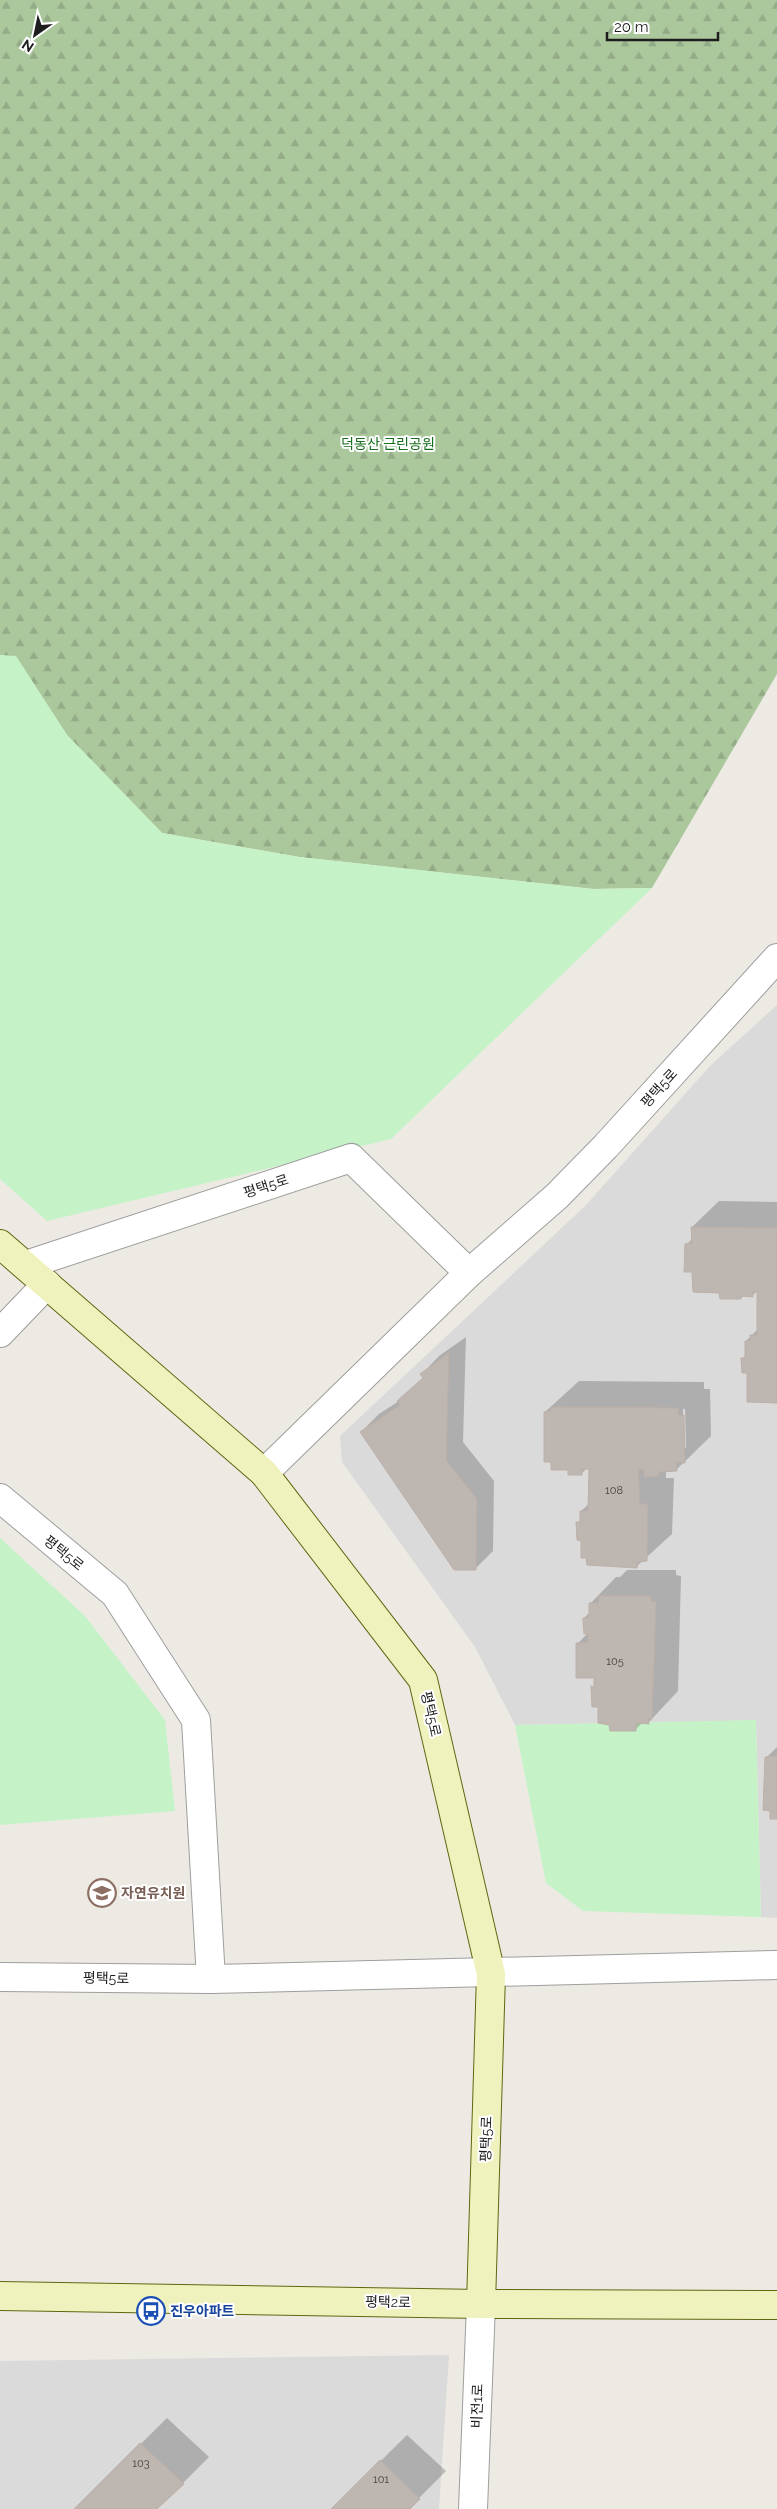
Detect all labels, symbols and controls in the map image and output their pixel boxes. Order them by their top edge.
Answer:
north arrow [10,10,60,60]
scale bar [607,10,718,42]
text: 20 m [614,18,649,36]
text: N [19,36,37,56]
park label: 덕동산 근린공원 [341,436,435,452]
street label: 평택5로 [638,1065,681,1111]
street label: 평택5로 [242,1171,291,1201]
house number: 108 [605,1484,623,1497]
street label: 평택5로 [41,1532,87,1574]
house number: 105 [606,1655,624,1668]
street label: 평택5로 [418,1690,444,1738]
school or university icon: 자연유치원 [87,1878,117,1908]
place label: 자연유치원 [121,1885,185,1901]
street label: 평택5로 [83,1970,129,1986]
street label: 평택5로 [477,2115,495,2162]
street label: 평택2로 [365,2294,411,2310]
bus stop icon: 진우아파트 [136,2296,166,2326]
place label: 진우아파트 [170,2303,235,2319]
street label: 비전1로 [468,2383,486,2429]
house number: 103 [132,2457,150,2470]
house number: 101 [373,2473,389,2486]

